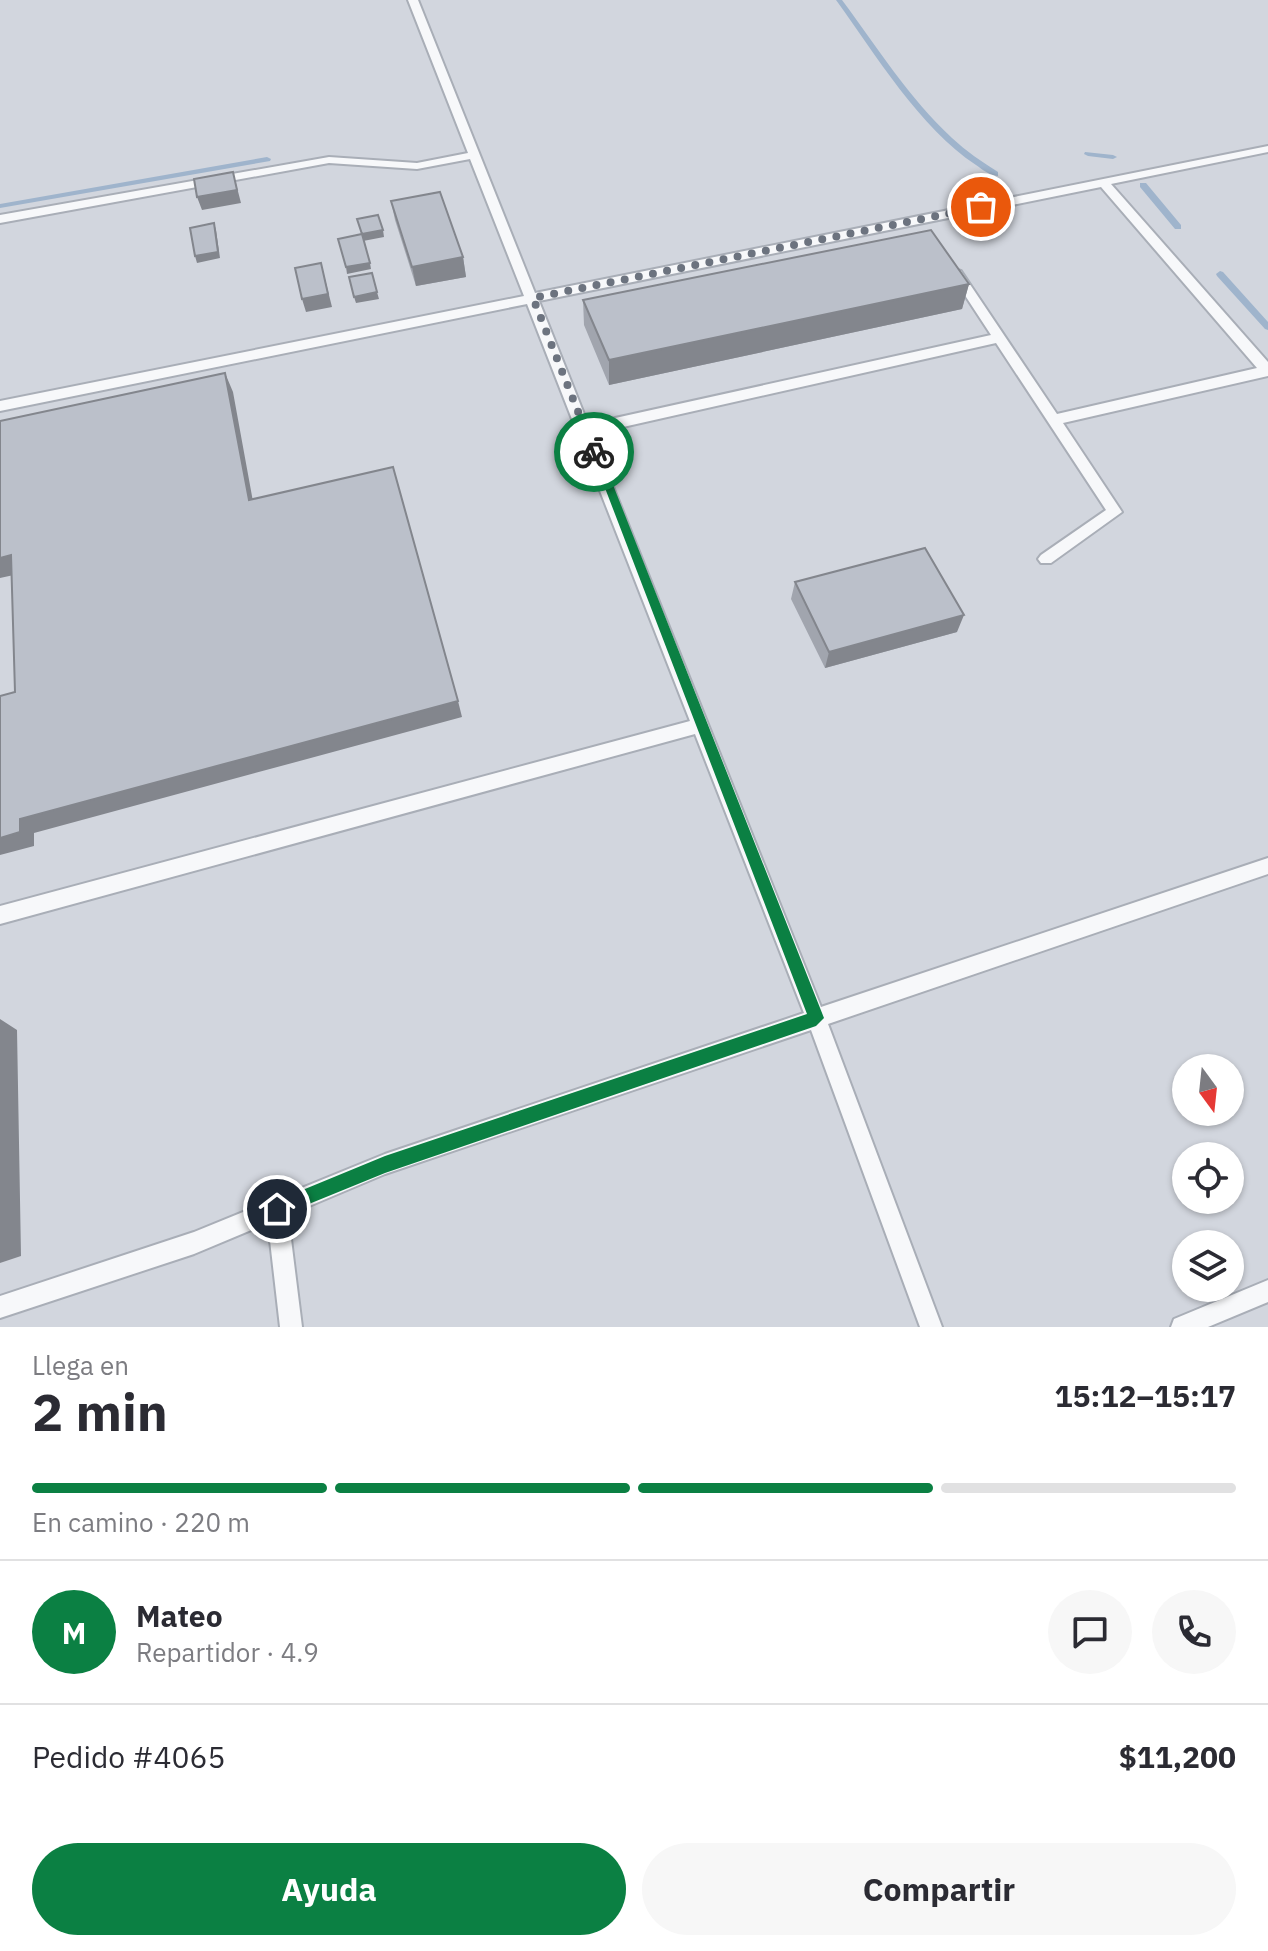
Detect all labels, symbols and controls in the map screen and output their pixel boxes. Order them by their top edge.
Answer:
pin [947,173,1015,241]
icon: bag [959,185,1003,229]
courier [554,412,634,492]
icon: bike [572,430,616,474]
north arrow [1172,1054,1244,1126]
map controls [1172,1054,1244,1302]
button: locate [1172,1142,1244,1214]
pin [243,1175,311,1243]
icon: home [255,1187,299,1231]
button: layers [1172,1230,1244,1302]
text: Llega en [32,1348,129,1382]
text: 15:12–15:17 [1055,1376,1236,1415]
text: 2 min [32,1378,168,1445]
text: En camino · 220 m [32,1505,250,1539]
button: chat [1048,1590,1132,1674]
button: phone [1152,1590,1236,1674]
text: Mateo [136,1596,223,1635]
text: M [62,1613,86,1652]
text: Repartidor · 4.9 [136,1635,319,1669]
text: Pedido #4065 [32,1737,226,1776]
text: $11,200 [1119,1737,1236,1776]
button: Ayuda [32,1843,626,1935]
button: Compartir [642,1843,1236,1935]

